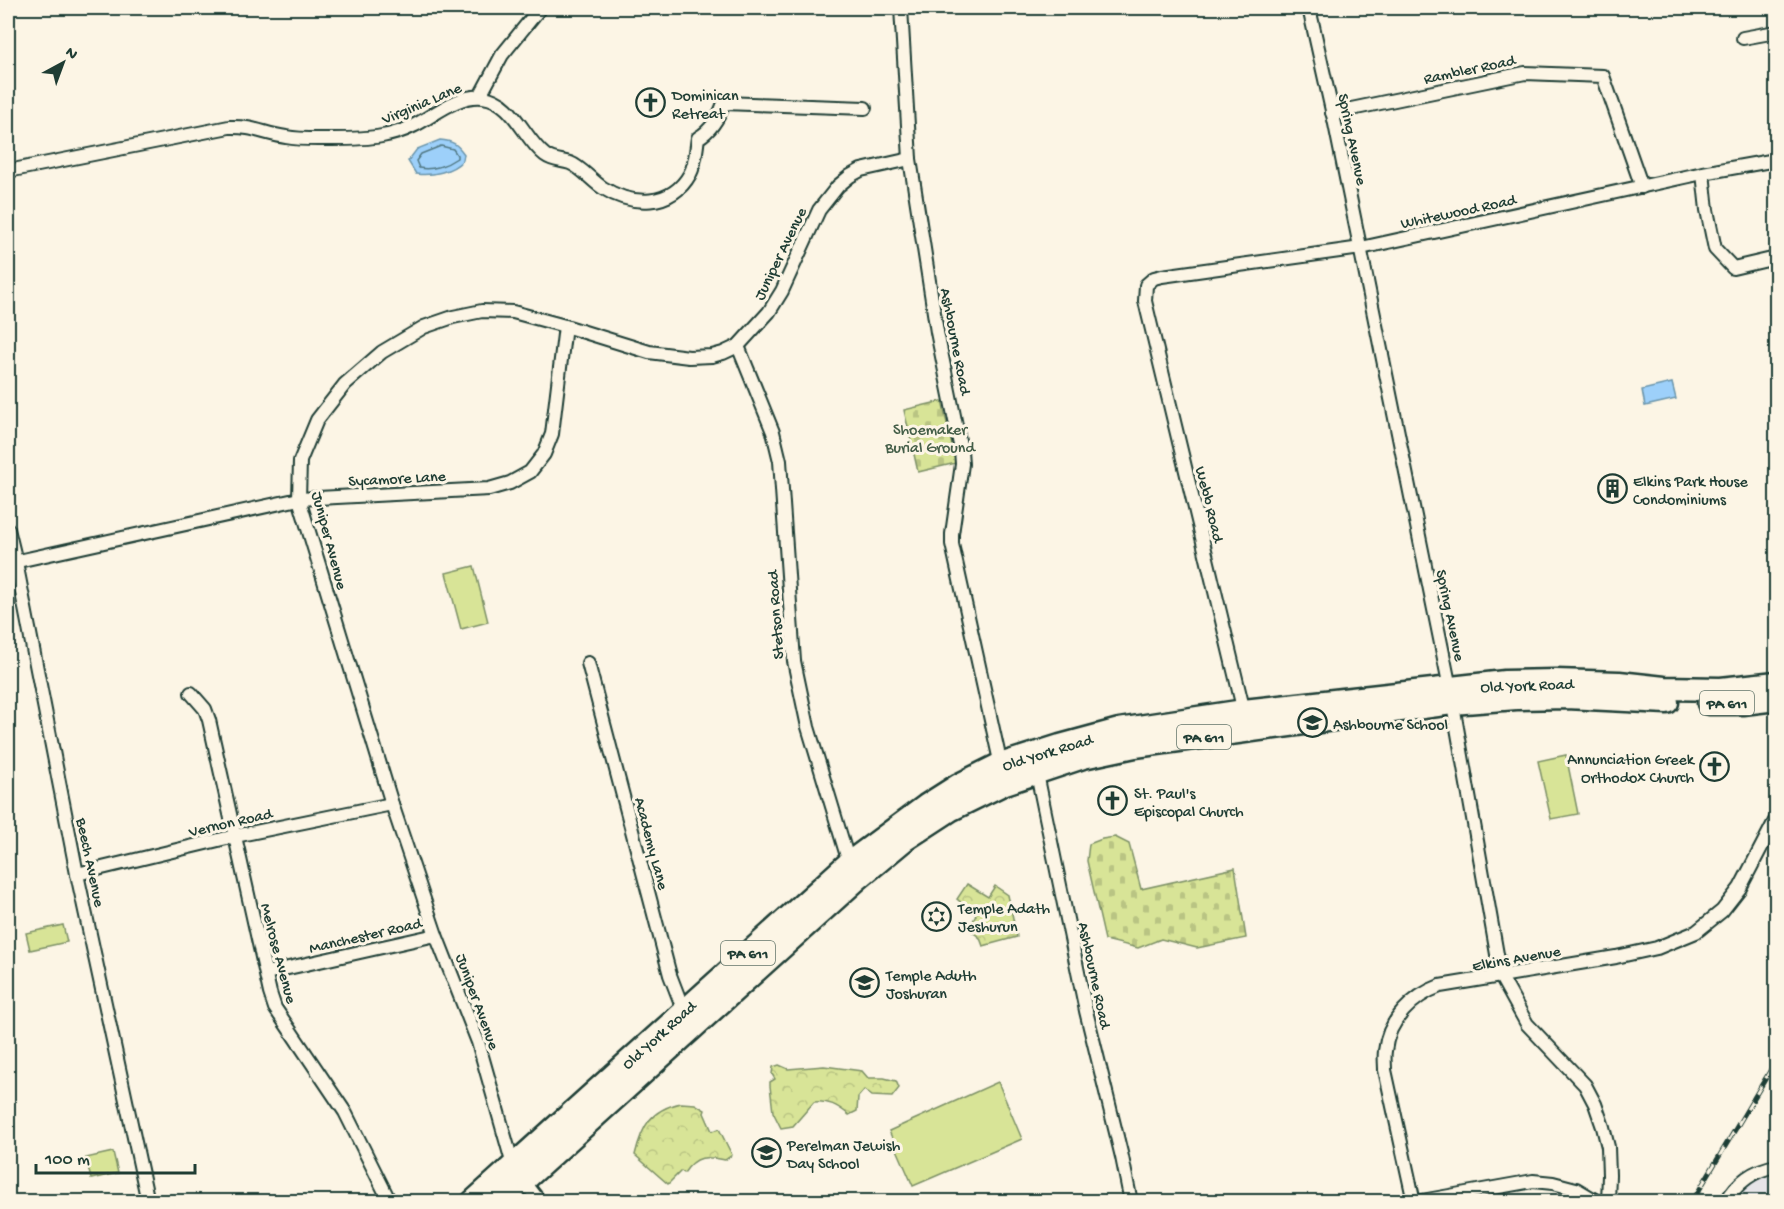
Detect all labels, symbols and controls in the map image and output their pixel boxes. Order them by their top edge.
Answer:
north arrow [33,33,93,93]
text: N [60,44,81,65]
street label: Rambler Road [1422,52,1519,90]
street label: Virginia Lane [379,80,466,131]
church icon: Dominican Retreat [635,87,667,119]
place label: Dominican Retreat [671,88,739,125]
street label: Spring Avenue [1332,92,1370,188]
street label: Whitewood Road [1399,192,1520,235]
street label: Juniper Avenue [752,204,813,304]
street label: Ashbourne Road [934,287,974,398]
park label: Shoemaker Burial Ground [884,422,976,459]
street label: Webb Road [1189,465,1227,546]
street label: Sycamore Lane [348,468,447,493]
building icon: Elkins Park House Condominiums [1596,473,1628,505]
place label: Elkins Park House Condominiums [1633,474,1749,511]
street label: Juniper Avenue [305,490,350,593]
street label: Stetson Road [765,568,790,660]
street label: Spring Avenue [1430,568,1468,664]
street label: Old York Road [1480,676,1576,699]
road number: PA 611 [1700,691,1754,715]
school or university icon: Ashbourne School [1296,707,1328,739]
place label: Ashbourne School [1333,717,1448,736]
road number: PA 611 [1177,725,1231,749]
street label: Old York Road [1001,731,1097,777]
church icon: Annunciation Greek Orthodox Church [1699,751,1731,783]
place label: Annunciation Greek Orthodox Church [1567,752,1696,789]
church icon: St. Paul's Episcopal Church [1097,785,1129,817]
place label: St. Paul's Episcopal Church [1134,786,1244,823]
street label: Academy Lane [628,796,671,893]
street label: Vernon Road [186,805,276,843]
street label: Beech Avenue [70,815,107,910]
synagogue icon: Temple Adath Jeshurun [921,900,953,932]
place label: Temple Adath Jeshurun [957,901,1050,938]
street label: Melrose Avenue [254,902,299,1007]
street label: Manchester Road [308,915,426,960]
street label: Ashbourne Road [1072,921,1113,1032]
road number: PA 611 [721,941,775,965]
street label: Elkins Avenue [1471,943,1563,978]
street label: Juniper Avenue [450,952,502,1053]
school or university icon: Temple Aduth Joshuran [849,967,881,999]
place label: Temple Aduth Joshuran [885,968,977,1005]
street label: Old York Road [619,997,703,1075]
scale bar [36,1137,195,1175]
school or university icon: Perelman Jewish Day School [750,1137,782,1169]
place label: Perelman Jewish Day School [786,1138,901,1175]
text: 100 m [44,1150,90,1171]

